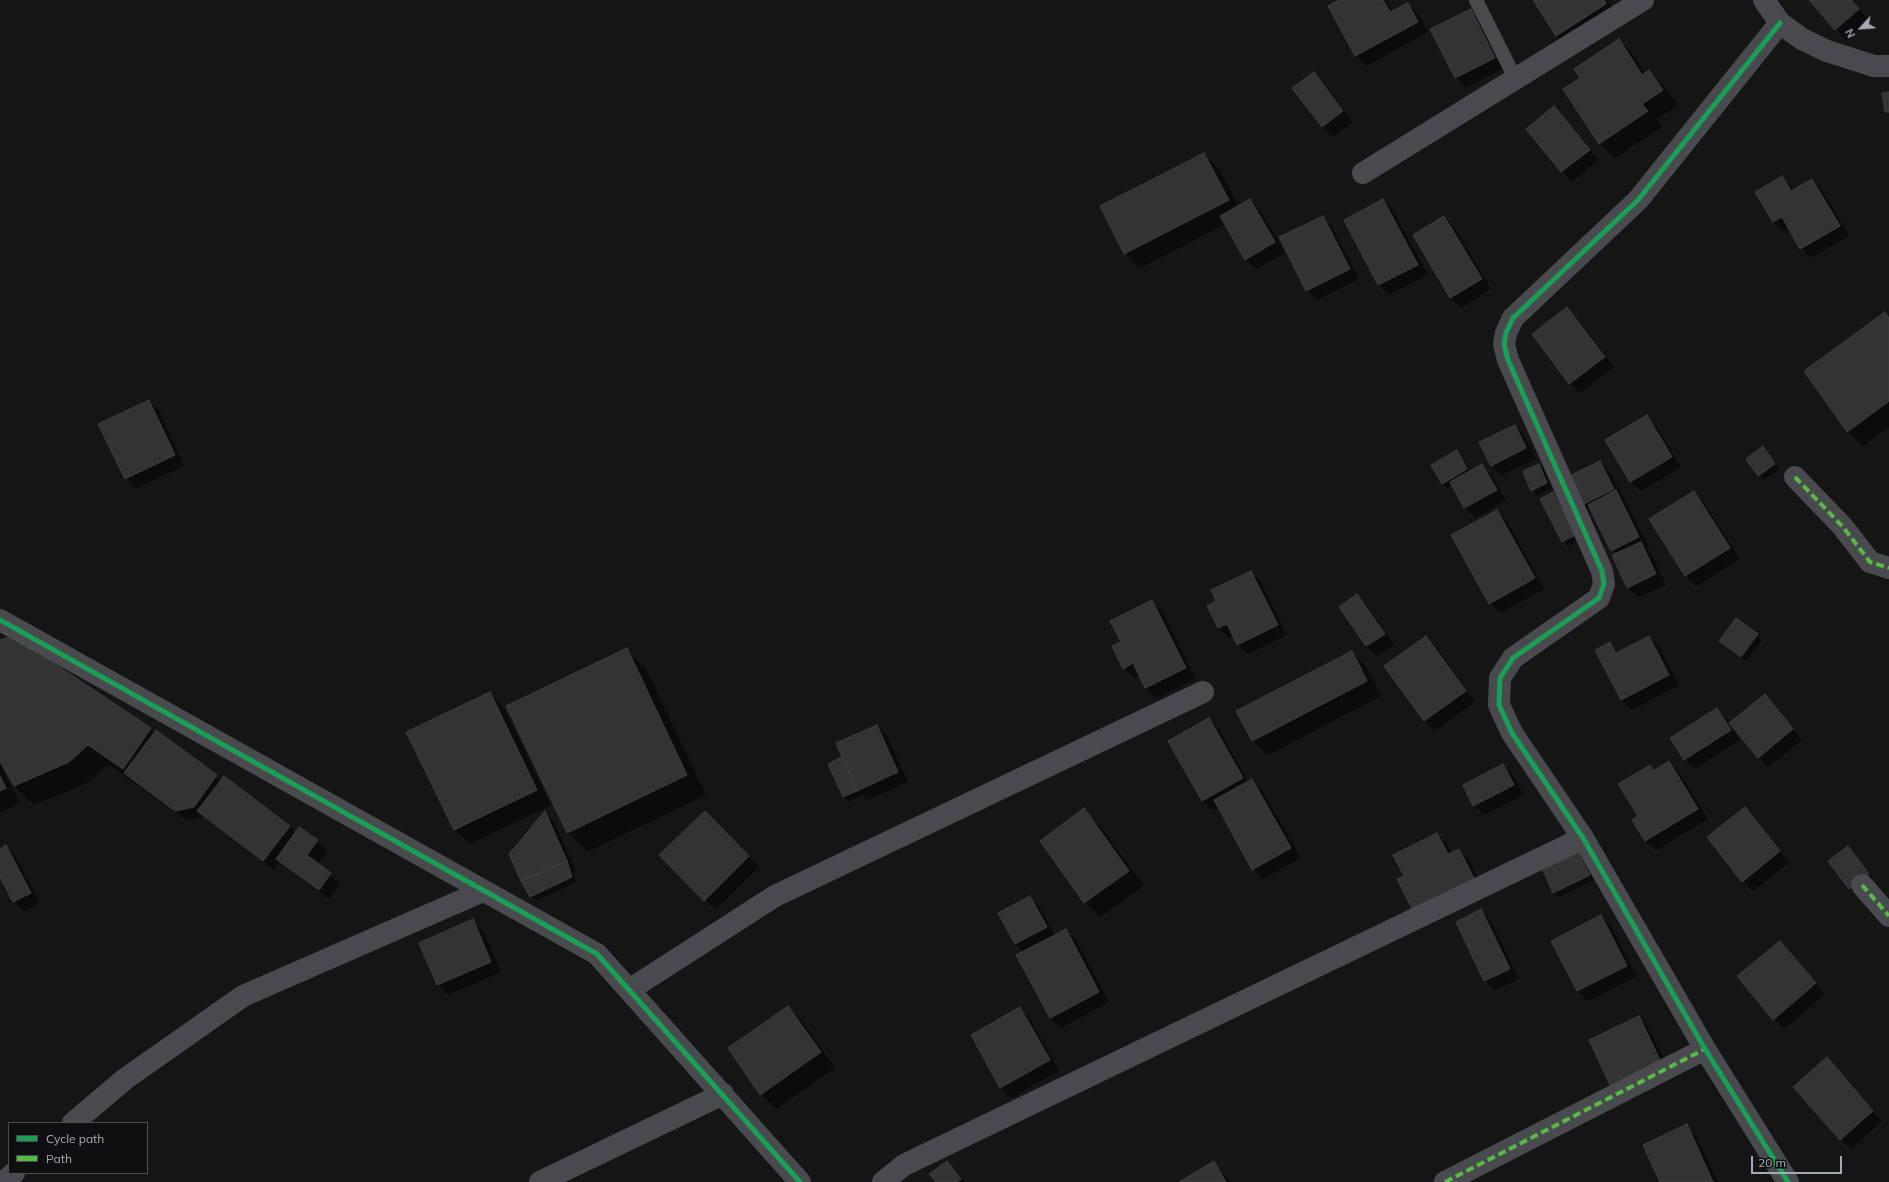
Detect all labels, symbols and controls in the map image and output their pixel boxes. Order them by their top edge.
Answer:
north arrow [1841,8,1881,48]
text: N [1842,26,1858,40]
legend [8,1122,148,1174]
text: Cycle path [46,1131,104,1146]
scale bar [1753,1148,1844,1174]
text: Path [46,1151,72,1166]
text: 20 m [1758,1155,1786,1170]

